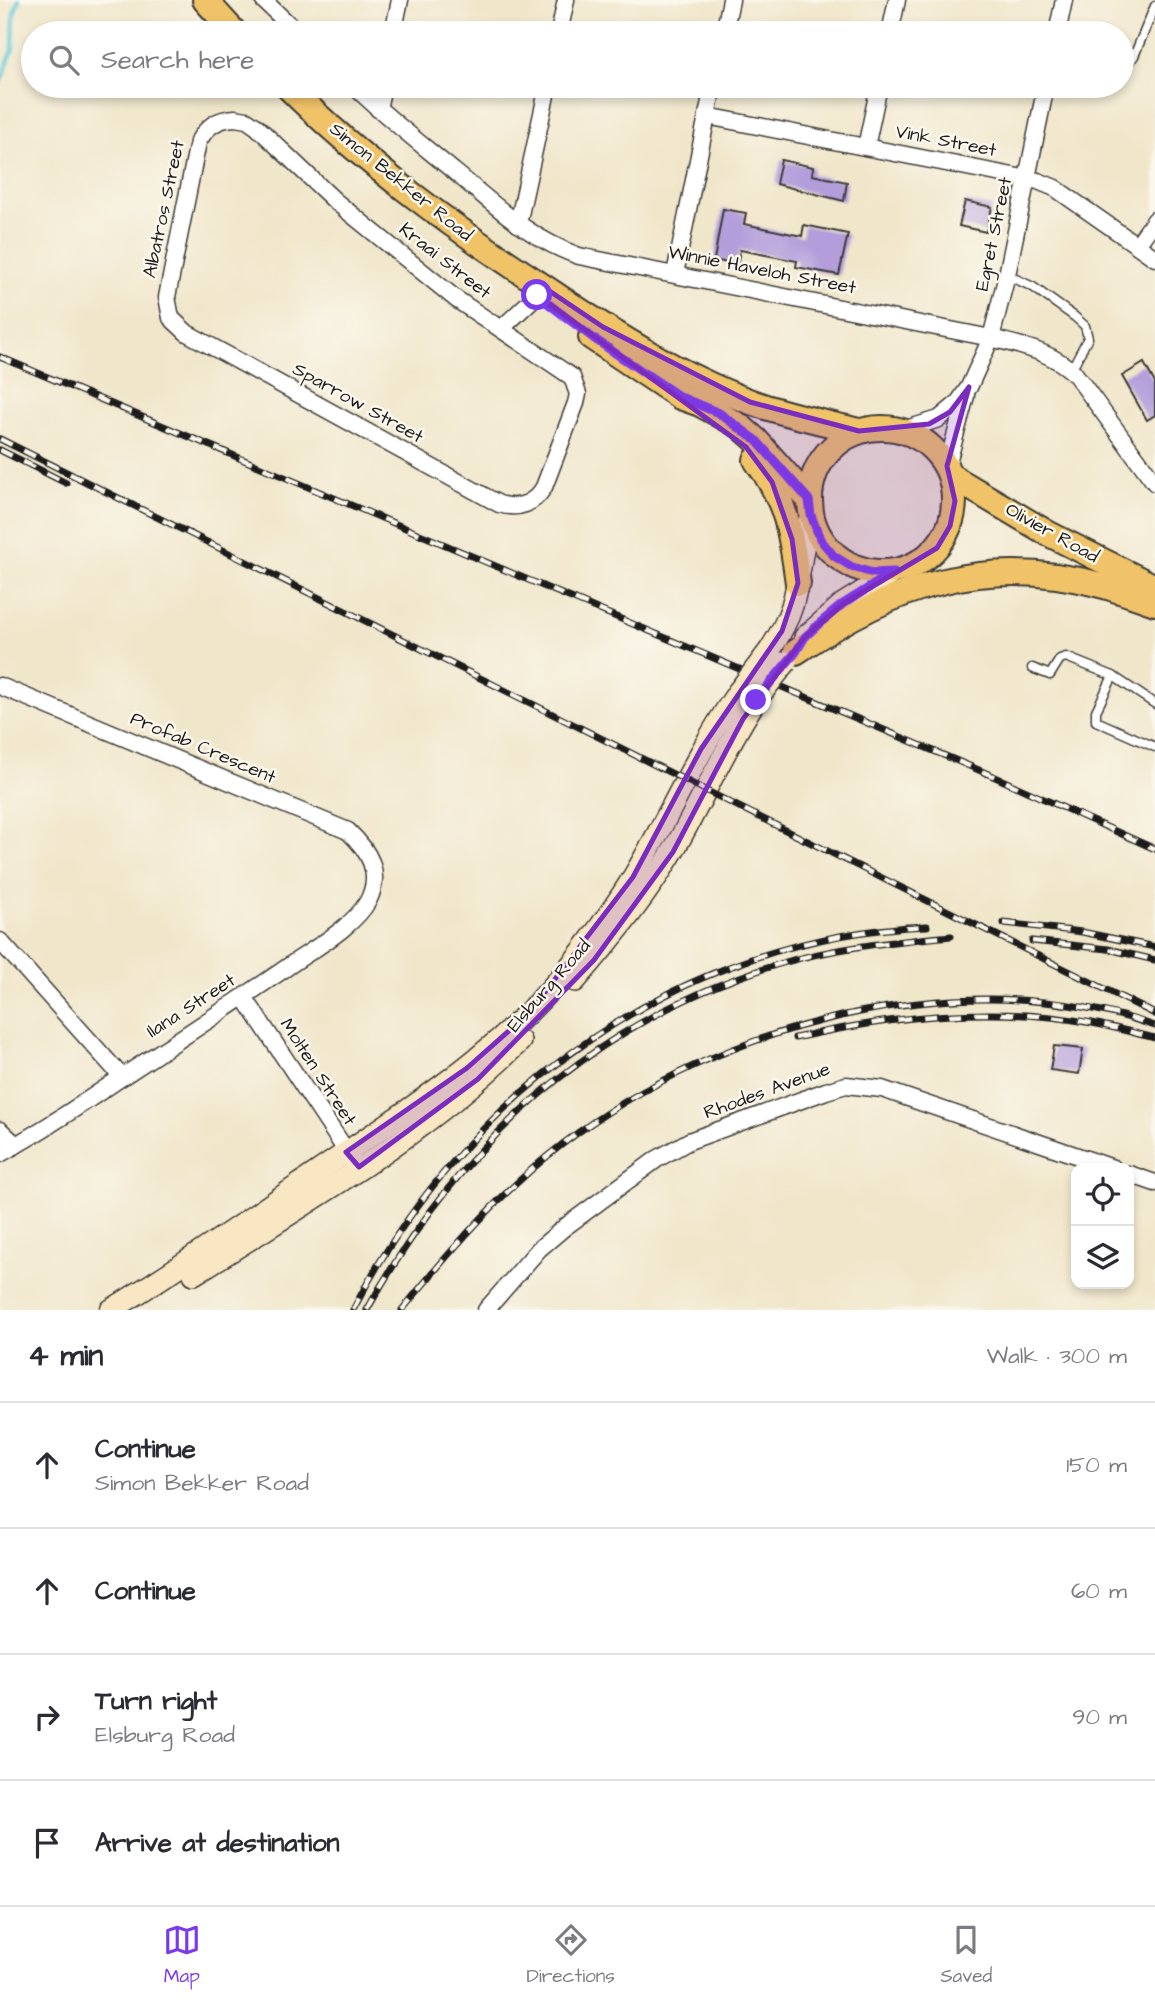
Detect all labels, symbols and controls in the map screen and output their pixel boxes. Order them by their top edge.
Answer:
search box [21,21,1134,98]
icon: search [45,41,83,79]
text: Search here [101,42,254,78]
street label: Simon Bekker Road [324,116,478,248]
street label: Vink Street [893,118,999,164]
street label: Albatros Street [136,137,192,280]
street label: Egret Street [969,174,1020,294]
street label: Kraai Street [393,216,497,306]
street label: Winnie Haveloh Street [666,239,859,302]
route start [521,279,552,310]
street label: Sparrow Street [288,356,429,450]
street label: Olivier Road [1000,496,1104,570]
route end [740,684,771,715]
street label: Profab Crescent [126,705,280,791]
street label: Elsburg Road [501,933,598,1039]
street label: Ilana Street [141,967,241,1045]
street label: Molten Street [273,1013,363,1131]
street label: Rhodes Avenue [700,1056,834,1126]
map controls [1071,1163,1134,1289]
button: locate [1071,1163,1134,1226]
button: layers [1071,1226,1134,1289]
text: 4 min [28,1335,103,1377]
text: Walk · 300 m [986,1340,1127,1372]
text: Continue [95,1431,196,1467]
icon: ahead [28,1446,66,1484]
text: 150 m [1066,1449,1127,1481]
text: Simon Bekker Road [95,1467,309,1499]
icon: ahead [28,1572,66,1610]
text: Continue [95,1573,196,1609]
text: 60 m [1071,1575,1127,1607]
text: Turn right [95,1683,217,1719]
icon: right [28,1698,66,1736]
text: 90 m [1072,1701,1127,1733]
text: Elsburg Road [95,1719,235,1751]
icon: arrive [28,1824,66,1862]
text: Arrive at destination [95,1825,340,1861]
tab: Map [163,1921,201,1990]
tab: Directions [526,1921,615,1990]
tab: Saved [940,1921,992,1990]

